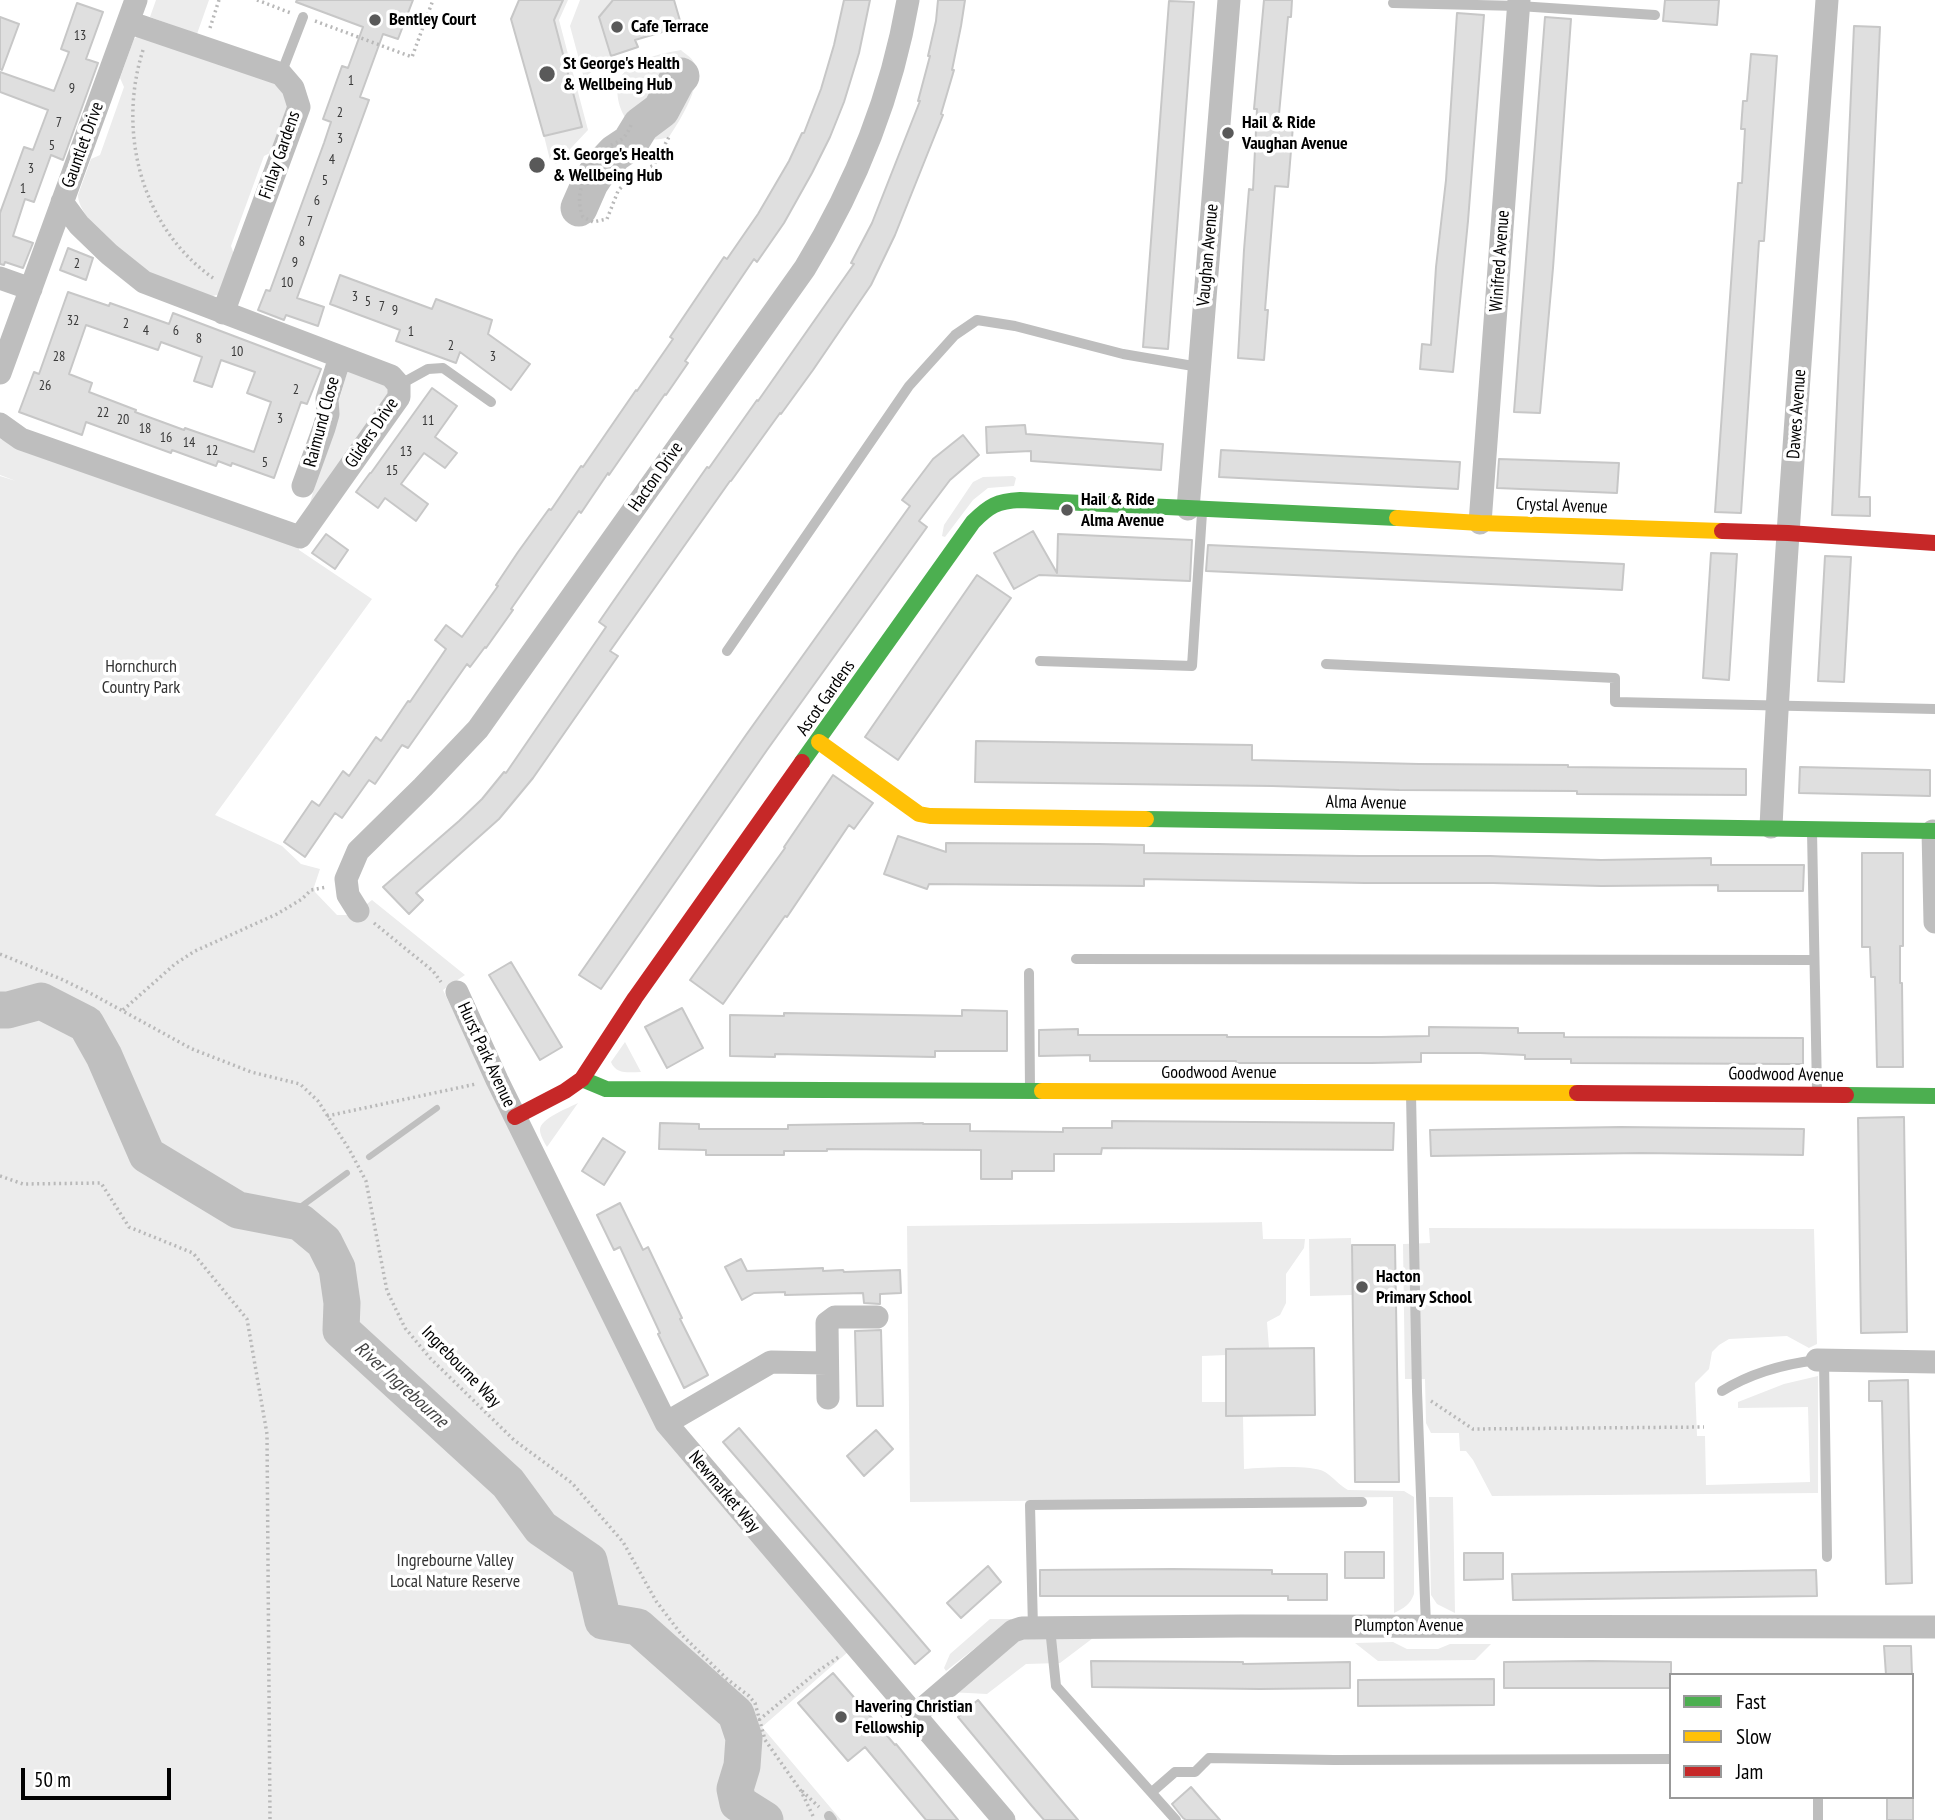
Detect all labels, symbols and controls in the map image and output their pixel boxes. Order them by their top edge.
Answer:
place label: Bentley Court [389,9,476,31]
marker: Bentley Court [367,12,383,28]
place label: Cafe Terrace [631,16,709,38]
marker: Cafe Terrace [609,19,625,35]
house number: 13 [74,28,86,44]
place label: St George's Health & Wellbeing Hub [563,53,680,96]
marker: St George's Health & Wellbeing Hub [537,64,557,84]
house number: 1 [348,73,354,89]
house number: 9 [69,81,75,97]
street label: Gauntlet Drive [57,99,109,191]
house number: 2 [337,105,343,121]
street label: Finlay Gardens [255,108,305,202]
place label: Hail & Ride Vaughan Avenue [1242,112,1348,154]
house number: 7 [56,115,62,131]
marker: Hail & Ride Vaughan Avenue [1220,125,1236,141]
house number: 3 [337,131,343,147]
house number: 5 [49,138,55,154]
place label: St. George's Health & Wellbeing Hub [553,144,674,186]
house number: 4 [329,152,335,168]
marker: St. George's Health & Wellbeing Hub [527,155,547,175]
house number: 3 [28,161,34,177]
house number: 5 [322,173,328,189]
house number: 1 [20,181,26,197]
house number: 6 [314,193,320,209]
street label: Vaughan Avenue [1193,203,1223,307]
street label: Winifred Avenue [1486,209,1514,313]
house number: 7 [307,214,313,230]
house number: 8 [299,234,305,250]
house number: 9 [292,255,298,271]
house number: 2 [74,256,80,272]
house number: 10 [281,275,293,291]
house number: 3 [352,289,358,305]
house number: 5 [365,294,371,310]
house number: 7 [379,299,385,315]
house number: 9 [392,303,398,319]
house number: 32 [67,313,79,329]
house number: 2 [123,316,129,332]
house number: 4 [143,323,149,339]
house number: 6 [173,323,179,339]
house number: 1 [408,324,414,340]
house number: 8 [196,331,202,347]
house number: 2 [448,338,454,354]
house number: 10 [231,344,243,360]
house number: 28 [53,349,65,365]
house number: 3 [490,349,496,365]
street label: Dawes Avenue [1783,368,1811,460]
street label: Raimund Close [300,375,344,469]
house number: 26 [39,378,51,394]
house number: 2 [293,382,299,398]
street label: Gliders Drive [341,394,403,472]
house number: 22 [97,405,109,421]
house number: 3 [277,411,283,427]
house number: 20 [117,412,129,428]
house number: 11 [422,413,434,429]
house number: 18 [139,421,151,437]
house number: 16 [160,430,172,446]
house number: 14 [183,435,195,451]
street label: Hacton Drive [624,438,688,516]
house number: 12 [206,443,218,459]
house number: 13 [400,444,412,460]
house number: 5 [262,455,268,471]
house number: 15 [386,463,398,479]
place label: Hail & Ride Alma Avenue [1081,489,1164,532]
street label: Crystal Avenue [1516,494,1608,518]
marker: Hail & Ride Alma Avenue [1059,502,1075,518]
park label: Hornchurch Country Park [102,656,180,698]
street label: Ascot Gardens [792,656,860,740]
street label: Alma Avenue [1325,791,1407,815]
street label: Hurst Park Avenue [452,999,520,1111]
street label: Goodwood Avenue [1161,1062,1277,1084]
street label: Goodwood Avenue [1728,1063,1844,1087]
place label: Hacton Primary School [1376,1266,1472,1308]
marker: Hacton Primary School [1354,1279,1370,1295]
street label: Ingrebourne Way [417,1322,505,1412]
water label: River Ingrebourne [350,1337,452,1433]
street label: Newmarket Way [684,1447,764,1537]
park label: Ingrebourne Valley Local Nature Reserve [390,1550,520,1592]
street label: Plumpton Avenue [1354,1615,1464,1637]
legend [1669,1673,1914,1799]
text: Fast [1736,1688,1766,1715]
place label: Havering Christian Fellowship [855,1696,973,1738]
marker: Havering Christian Fellowship [833,1709,849,1725]
text: Slow [1736,1723,1771,1750]
scale bar [24,1754,175,1798]
text: Jam [1736,1758,1763,1785]
text: 50 m [34,1766,71,1793]

